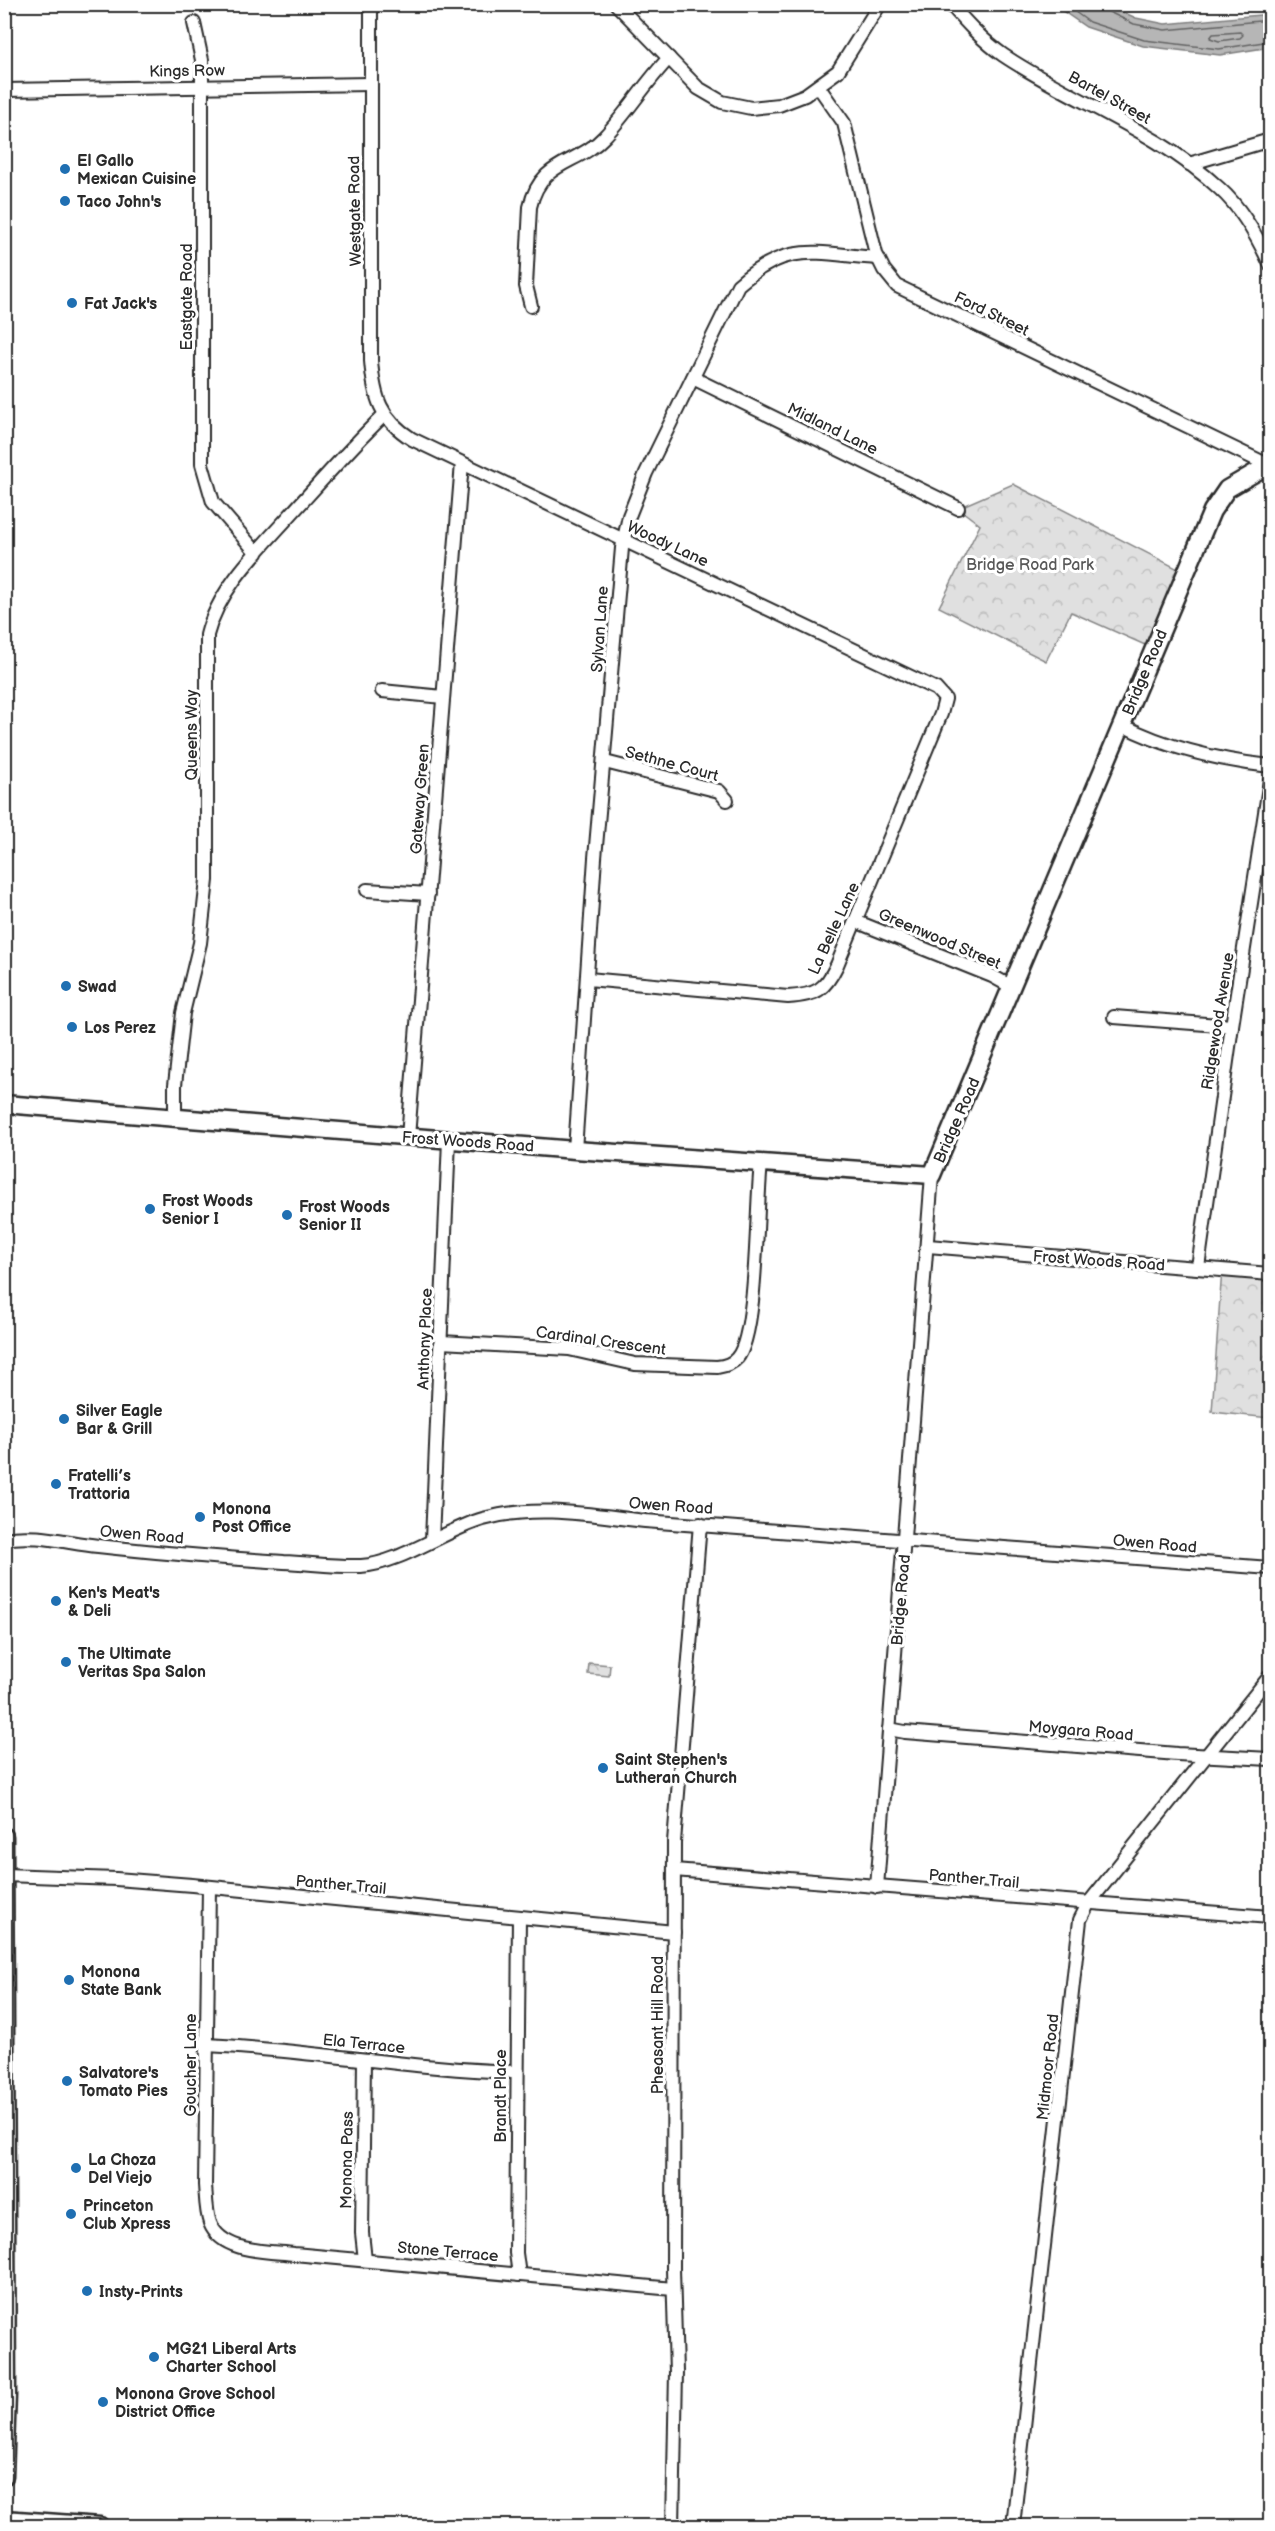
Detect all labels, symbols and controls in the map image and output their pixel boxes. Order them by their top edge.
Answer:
street label: Kings Row [149,61,225,82]
street label: Bartel Street [1065,68,1154,129]
place label: El Gallo Mexican Cuisine [77,152,196,189]
street label: Westgate Road [345,155,366,267]
marker: El Gallo Mexican Cuisine [58,162,72,176]
place label: Taco John's [77,193,161,212]
marker: Taco John's [58,194,72,208]
street label: Eastgate Road [178,243,197,351]
street label: Ford Street [951,288,1032,341]
place label: Fat Jack's [84,295,157,314]
marker: Fat Jack's [65,296,79,310]
street label: Midland Lane [784,399,881,460]
street label: Woody Lane [624,517,712,572]
park label: Bridge Road Park [966,556,1094,575]
street label: Sylvan Lane [588,585,613,673]
street label: Bridge Road [1119,627,1172,718]
street label: Queens Way [183,689,202,780]
street label: Gateway Green [407,743,434,855]
street label: Sethne Court [623,743,720,786]
street label: La Belle Lane [805,879,864,978]
street label: Greenwood Street [875,905,1004,974]
street label: Ridgewood Avenue [1198,951,1239,1091]
place label: Swad [78,978,117,997]
marker: Swad [59,979,73,993]
place label: Los Perez [84,1019,156,1038]
marker: Los Perez [65,1020,79,1034]
street label: Bridge Road [930,1075,985,1166]
street label: Frost Woods Road [401,1128,535,1157]
place label: Frost Woods Senior I [162,1192,253,1229]
place label: Frost Woods Senior II [299,1198,390,1235]
marker: Frost Woods Senior I [143,1202,157,1216]
marker: Frost Woods Senior II [280,1208,294,1222]
street label: Frost Woods Road [1032,1247,1166,1276]
street label: Anthony Place [414,1287,437,1390]
street label: Cardinal Crescent [535,1323,667,1360]
place label: Silver Eagle Bar & Grill [76,1402,162,1439]
marker: Silver Eagle Bar & Grill [57,1412,71,1426]
place label: Fratelli’s Trattoria [68,1467,131,1504]
marker: Fratelli’s Trattoria [49,1477,63,1491]
street label: Owen Road [628,1494,714,1519]
place label: Monona Post Office [212,1500,291,1537]
marker: Monona Post Office [193,1510,207,1524]
street label: Owen Road [99,1522,185,1549]
street label: Owen Road [1112,1531,1198,1558]
street label: Bridge Road [888,1554,915,1646]
place label: Ken's Meat's & Deli [68,1584,160,1621]
marker: Ken's Meat's & Deli [49,1594,63,1608]
place label: The Ultimate Veritas Spa Salon [78,1645,206,1682]
marker: The Ultimate Veritas Spa Salon [59,1655,73,1669]
street label: Moygara Road [1028,1717,1134,1746]
place label: Saint Stephen's Lutheran Church [615,1751,737,1788]
marker: Saint Stephen's Lutheran Church [596,1761,610,1775]
street label: Panther Trail [928,1866,1020,1893]
street label: Panther Trail [295,1872,387,1899]
street label: Pheasant Hill Road [649,1956,668,2094]
place label: Monona State Bank [81,1963,162,2000]
marker: Monona State Bank [62,1973,76,1987]
street label: Goucher Lane [182,2013,201,2117]
street label: Midmoor Road [1033,2013,1064,2121]
street label: Ela Terrace [322,2031,406,2058]
street label: Brandt Place [492,2049,511,2143]
place label: Salvatore's Tomato Pies [79,2064,168,2101]
marker: Salvatore's Tomato Pies [60,2074,74,2088]
street label: Monona Pass [337,2111,358,2209]
place label: La Choza Del Viejo [88,2151,156,2188]
marker: La Choza Del Viejo [69,2161,83,2175]
place label: Princeton Club Xpress [83,2197,171,2234]
marker: Princeton Club Xpress [64,2207,78,2221]
street label: Stone Terrace [397,2239,500,2266]
place label: Insty-Prints [99,2283,183,2302]
marker: Insty-Prints [80,2284,94,2298]
place label: MG21 Liberal Arts Charter School [166,2340,297,2377]
marker: MG21 Liberal Arts Charter School [147,2350,161,2364]
place label: Monona Grove School District Office [115,2385,275,2422]
marker: Monona Grove School District Office [96,2395,110,2409]

